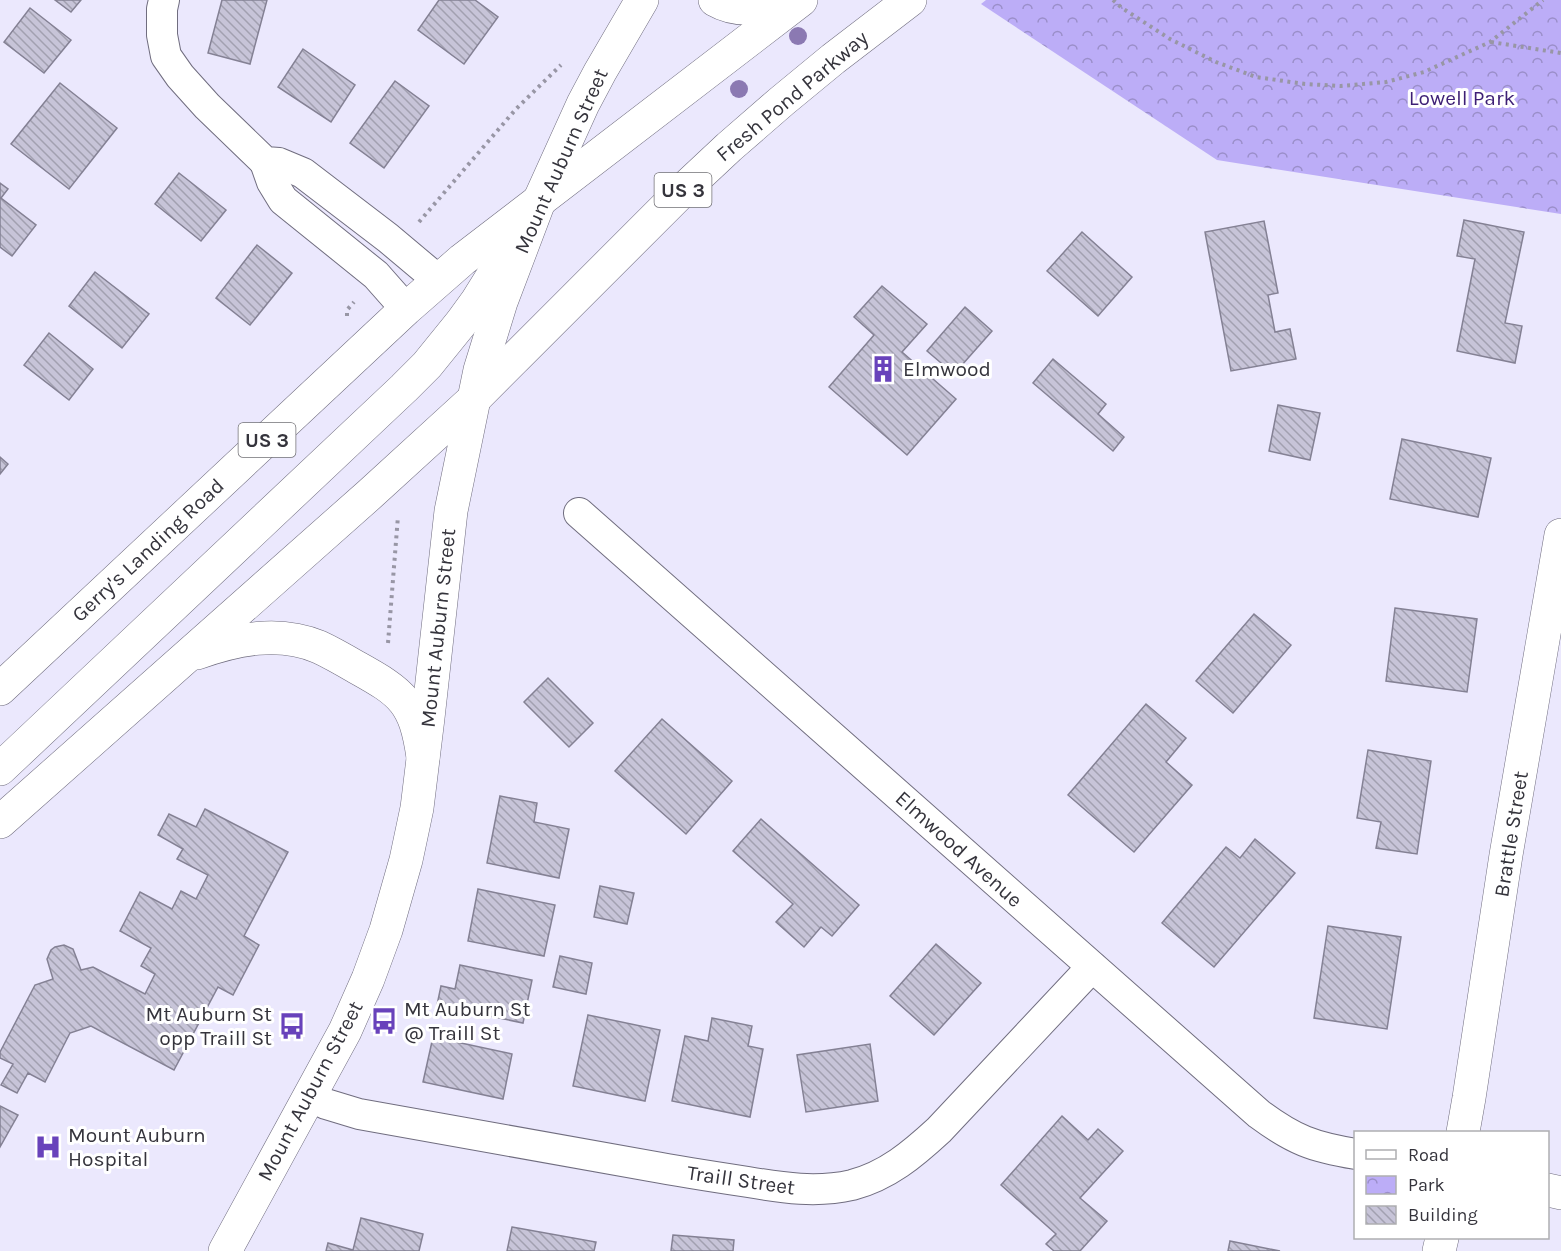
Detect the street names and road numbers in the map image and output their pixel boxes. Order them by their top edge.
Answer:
street label: Fresh Pond Parkway [711,25,873,166]
street label: Mount Auburn Street [509,65,613,257]
road number: US 3 [654,173,712,207]
road number: US 3 [238,423,296,457]
street label: Gerry's Landing Road [67,473,229,627]
street label: Mount Auburn Street [416,527,460,729]
street label: Brattle Street [1489,769,1533,899]
street label: Elmwood Avenue [891,786,1027,912]
street label: Mount Auburn Street [252,997,368,1185]
street label: Traill Street [685,1161,797,1199]

